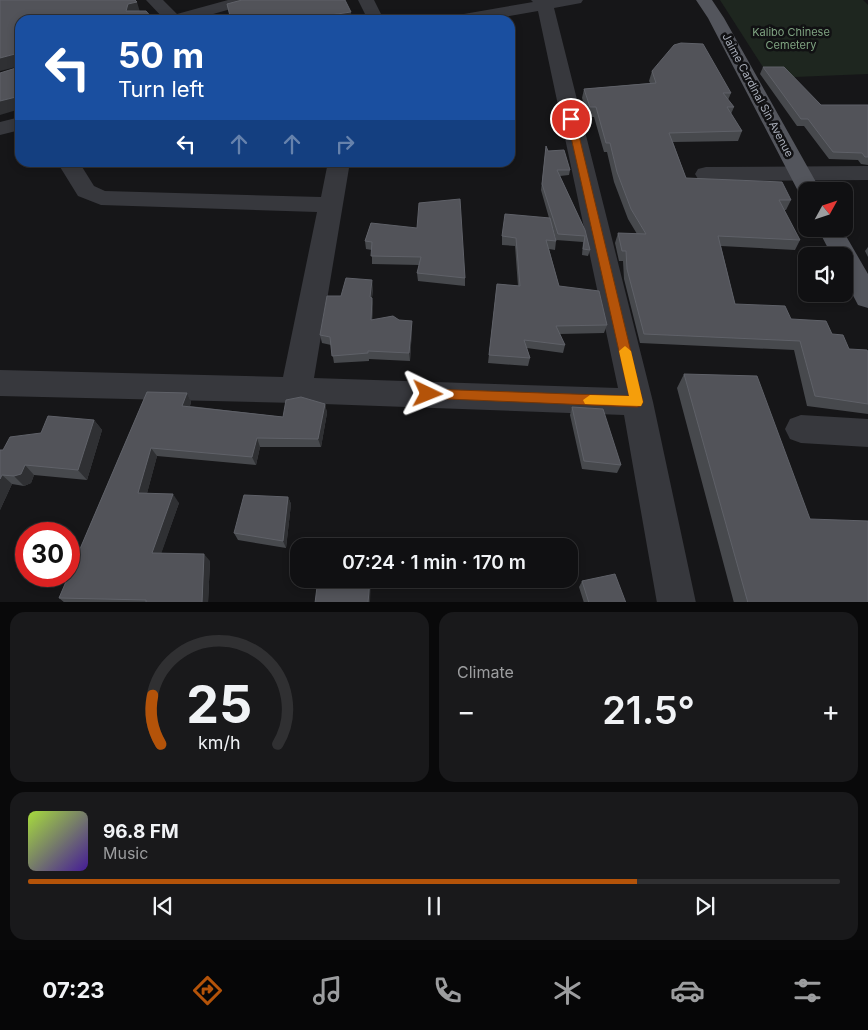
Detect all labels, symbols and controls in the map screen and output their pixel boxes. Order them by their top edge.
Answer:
park label: Kalibo Chinese Cemetery [752,25,830,52]
street label: Jaime Cardinal Sin Avenue [719,31,797,159]
text: 50 m [118,34,204,76]
icon: left [35,35,100,100]
text: Turn left [118,76,204,102]
pin [550,98,592,140]
icon: arrive [557,105,585,133]
icon: left [172,130,200,158]
icon: ahead [225,130,253,158]
icon: ahead [278,130,306,158]
icon: right [331,130,359,158]
north arrow [798,182,852,238]
map controls [798,182,853,302]
button: sound [798,247,853,302]
position arrow [401,367,453,419]
speed limit sign: 30 [15,522,80,587]
text: 07:24 · 1 min · 170 m [342,551,526,574]
text: Climate [457,662,514,682]
text: 25 [187,673,253,736]
text: 21.5° [602,687,695,733]
text: − [457,694,476,728]
text: + [821,694,840,728]
text: km/h [198,732,241,753]
text: 96.8 FM [103,820,179,843]
text: Music [103,843,148,863]
icon: previous [149,892,177,920]
icon: pause [420,892,448,920]
icon: next [691,892,719,920]
icon: directions [190,973,225,1008]
icon: music [310,973,345,1008]
icon: phone [430,973,465,1008]
icon: climate [550,973,585,1008]
icon: car [670,973,705,1008]
icon: filters [790,973,825,1008]
text: 07:23 [43,977,104,1003]

